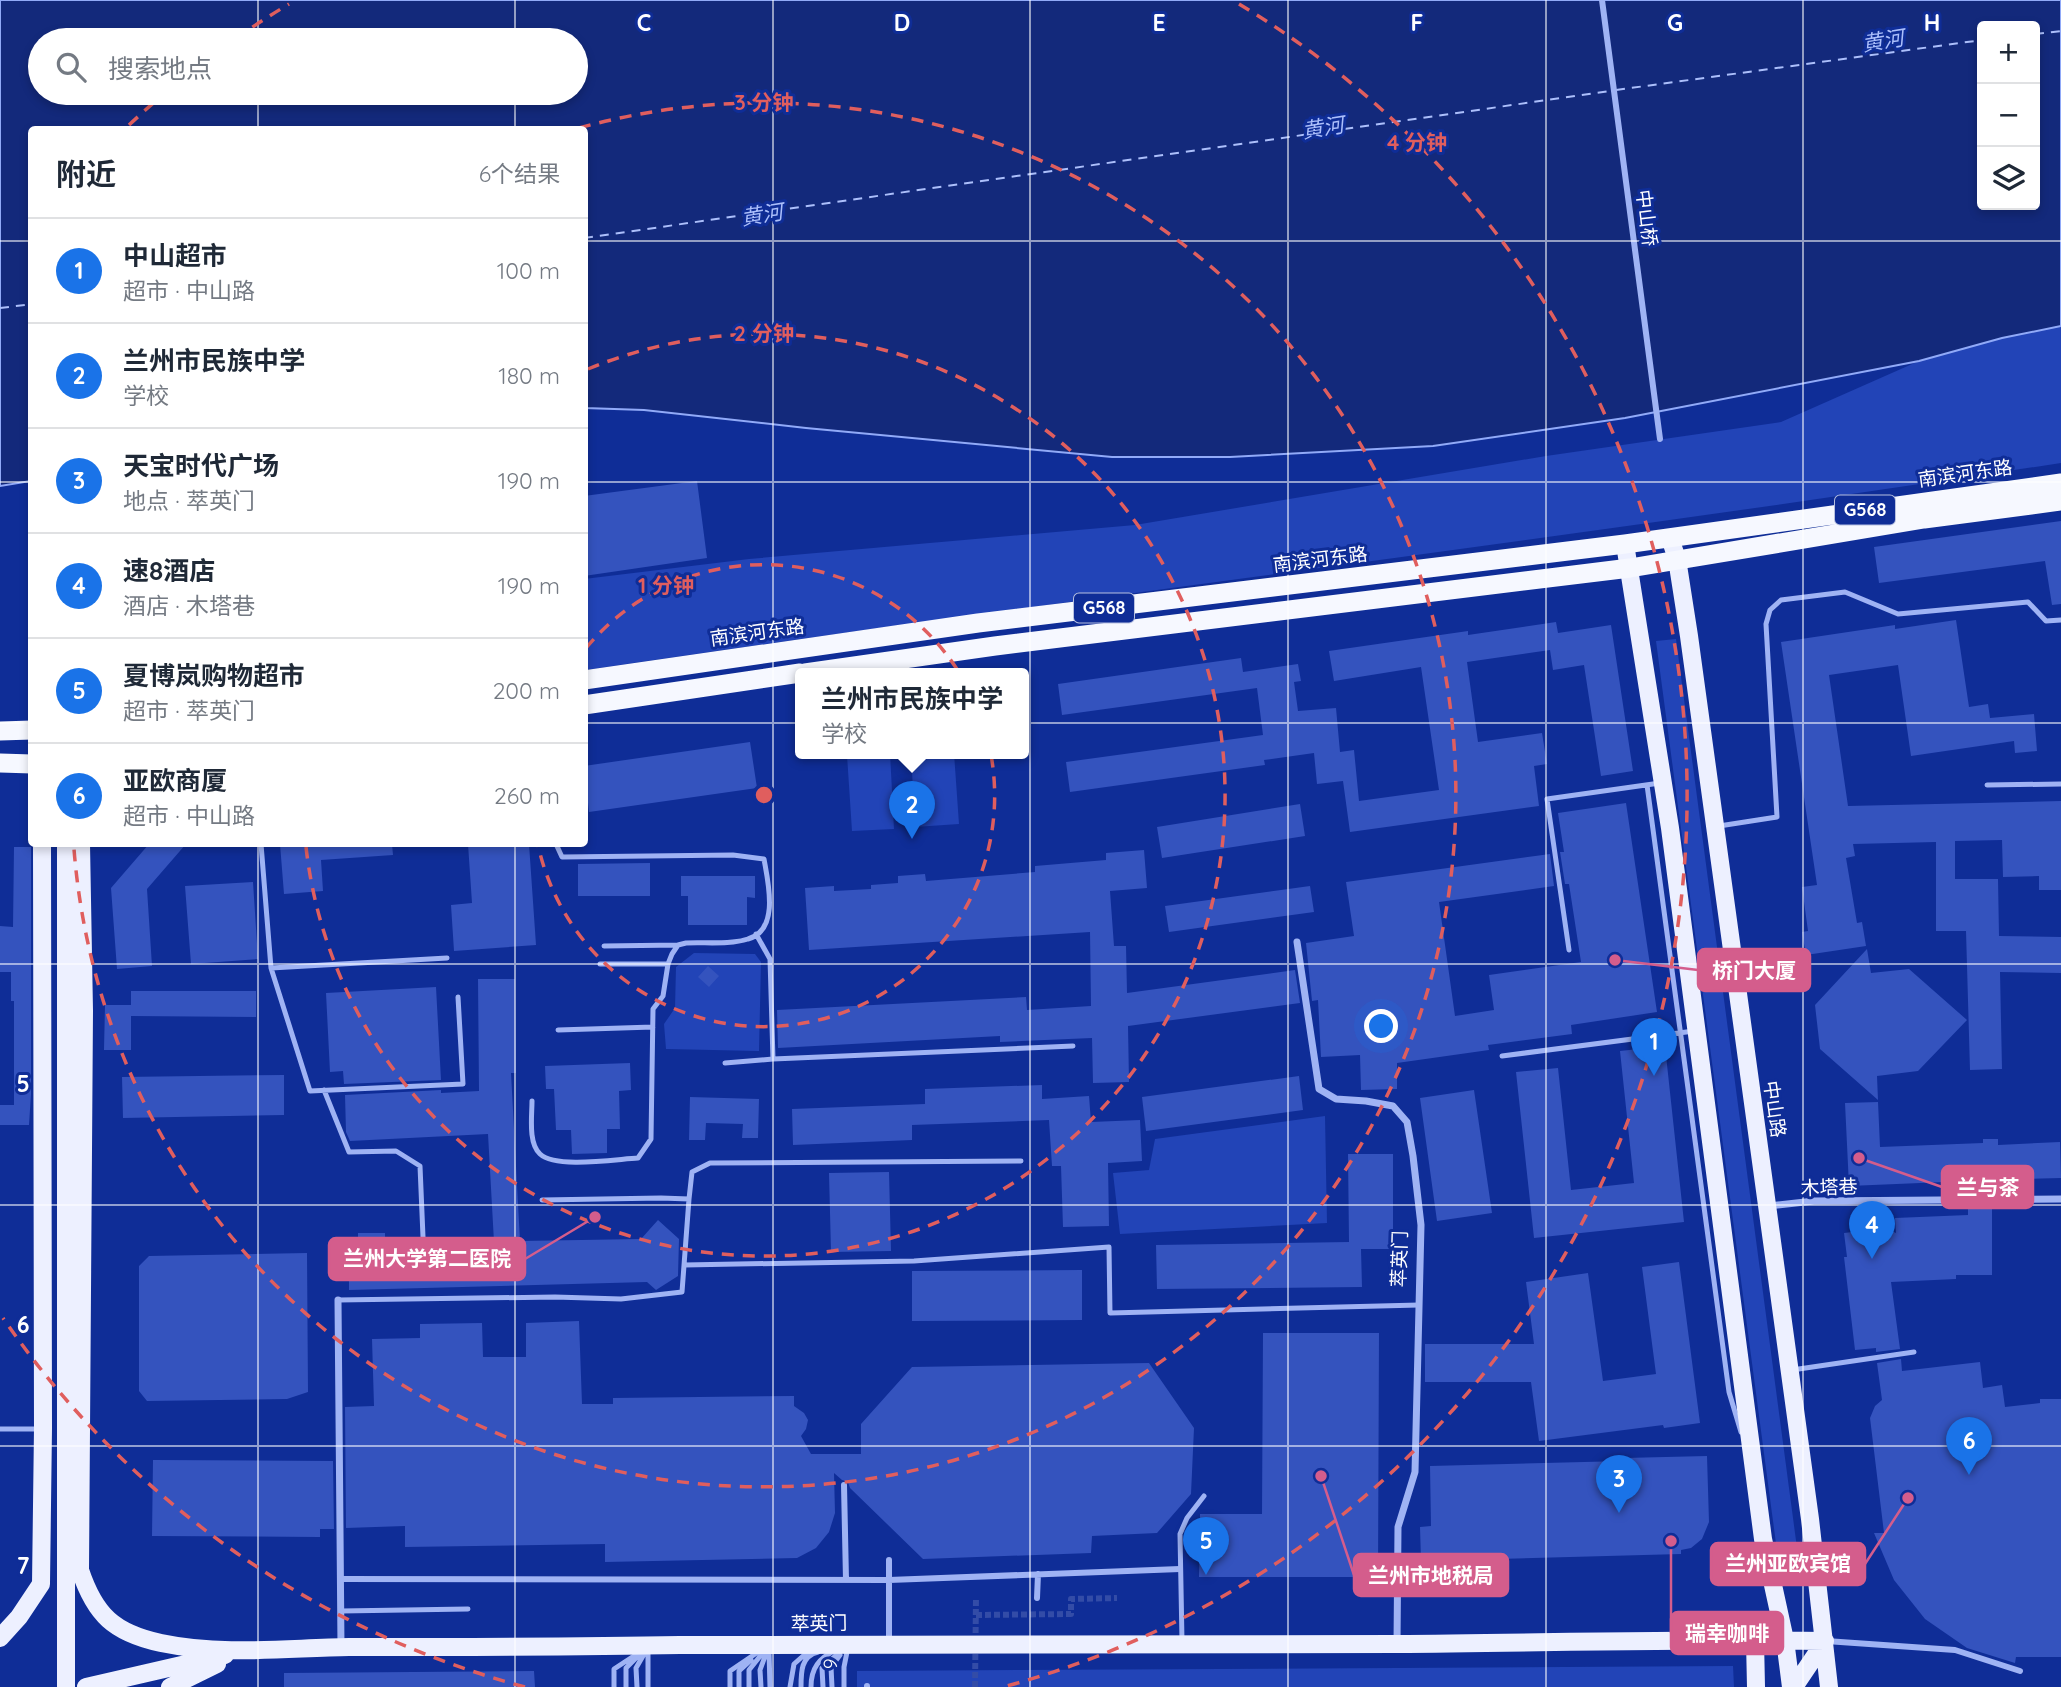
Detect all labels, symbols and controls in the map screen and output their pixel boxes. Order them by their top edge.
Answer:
text: C [637,8,651,37]
text: D [894,8,910,37]
text: E [1152,8,1166,37]
text: F [1411,8,1423,37]
text: G [1667,8,1683,37]
text: H [1924,8,1940,37]
map controls [1977,21,2040,210]
button: + [1977,21,2040,84]
water label: 黄河 [1860,23,1910,56]
search box [28,28,588,105]
icon: search [52,48,90,86]
text: 搜索地点 [108,52,212,85]
button: − [1977,84,2040,147]
text: 3 分钟 [734,89,794,115]
water label: 黄河 [1300,110,1350,143]
text: 4 分钟 [1387,129,1447,155]
button: layers [1977,147,2040,210]
text: 附近 [56,155,116,193]
text: 6个结果 [479,159,560,188]
street label: 中山桥 [1632,188,1662,248]
water label: 黄河 [739,197,789,230]
text: 中山超市 [123,239,227,272]
text: 1 [75,256,83,285]
text: 100 m [497,256,560,285]
text: 超市 · 中山路 [123,276,255,305]
text: 2 分钟 [734,320,794,346]
text: 兰州市民族中学 [123,344,305,377]
text: 2 [72,361,86,390]
text: 180 m [498,361,560,390]
text: 学校 [123,381,169,410]
text: 天宝时代广场 [123,449,279,482]
street label: 南滨河东路 [1916,455,2014,491]
text: 3 [73,466,85,495]
text: 190 m [498,466,560,495]
text: 地点 · 萃英门 [123,486,255,515]
road number: G568 [1835,496,1895,524]
street label: 南滨河东路 [1271,541,1369,577]
text: 速8酒店 [123,554,215,587]
text: 4 [72,571,86,600]
text: 190 m [498,571,560,600]
text: 1 分钟 [638,572,694,598]
text: 酒店 · 木塔巷 [123,591,255,620]
road number: G568 [1074,594,1134,622]
street label: 南滨河东路 [708,614,806,650]
text: 夏博岚购物超市 [123,659,305,692]
popup [795,668,1029,759]
text: 5 [72,676,86,705]
text: 200 m [493,676,560,705]
text: 兰州市民族中学 [821,682,1003,715]
text: 超市 · 萃英门 [123,696,255,725]
text: 学校 [821,719,867,748]
text: 亚欧商厦 [123,764,227,797]
text: 6 [73,781,85,810]
text: 260 m [494,781,560,810]
pin: 2 [889,781,935,839]
centre of rings [752,783,776,807]
text: 超市 · 中山路 [123,801,255,830]
callout: 桥门大厦 [1698,949,1810,991]
text: 桥门大厦 [1712,957,1796,983]
your location [1364,1009,1398,1043]
pin: 1 [1631,1018,1677,1076]
text: 5 [16,1069,30,1098]
street label: 中山路 [1759,1079,1791,1139]
callout: 兰与茶 [1942,1166,2033,1208]
street label: 木塔巷 [1800,1174,1858,1200]
text: 兰与茶 [1957,1174,2020,1200]
pin: 4 [1849,1201,1895,1259]
street label: 萃英门 [1386,1230,1412,1288]
callout: 兰州大学第二医院 [329,1238,525,1280]
text: 兰州大学第二医院 [343,1245,511,1271]
text: 6 [17,1310,29,1339]
pin: 6 [1946,1417,1992,1475]
pin: 3 [1596,1455,1642,1513]
pin: 5 [1183,1517,1229,1575]
callout: 兰州亚欧宾馆 [1711,1543,1865,1585]
text: 兰州亚欧宾馆 [1725,1550,1851,1576]
text: 7 [17,1551,30,1580]
callout: 兰州市地税局 [1354,1554,1508,1596]
text: 兰州市地税局 [1368,1562,1494,1588]
street label: 萃英门 [790,1611,848,1635]
callout: 瑞幸咖啡 [1671,1612,1783,1654]
text: 瑞幸咖啡 [1685,1620,1769,1646]
street label: 9 [818,1657,842,1671]

